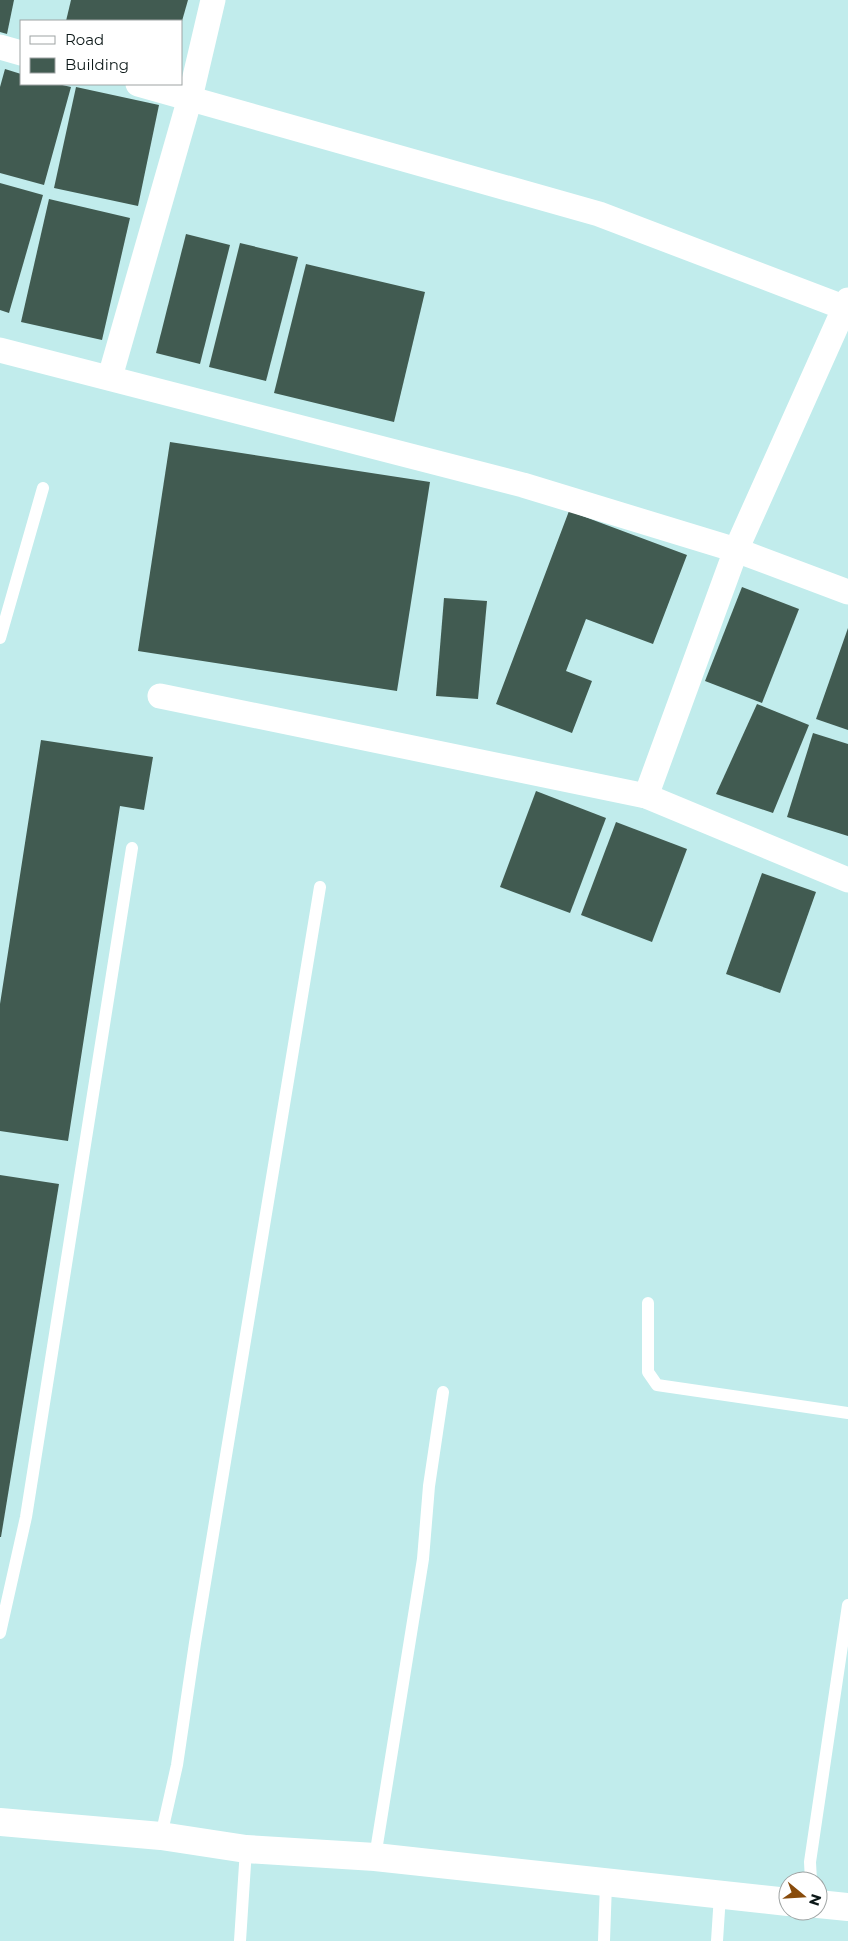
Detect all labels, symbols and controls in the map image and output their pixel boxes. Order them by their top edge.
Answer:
legend [20,20,182,85]
text: Road [65,30,104,49]
text: Building [65,55,129,74]
north arrow [778,1871,828,1921]
text: N [805,1892,826,1908]

